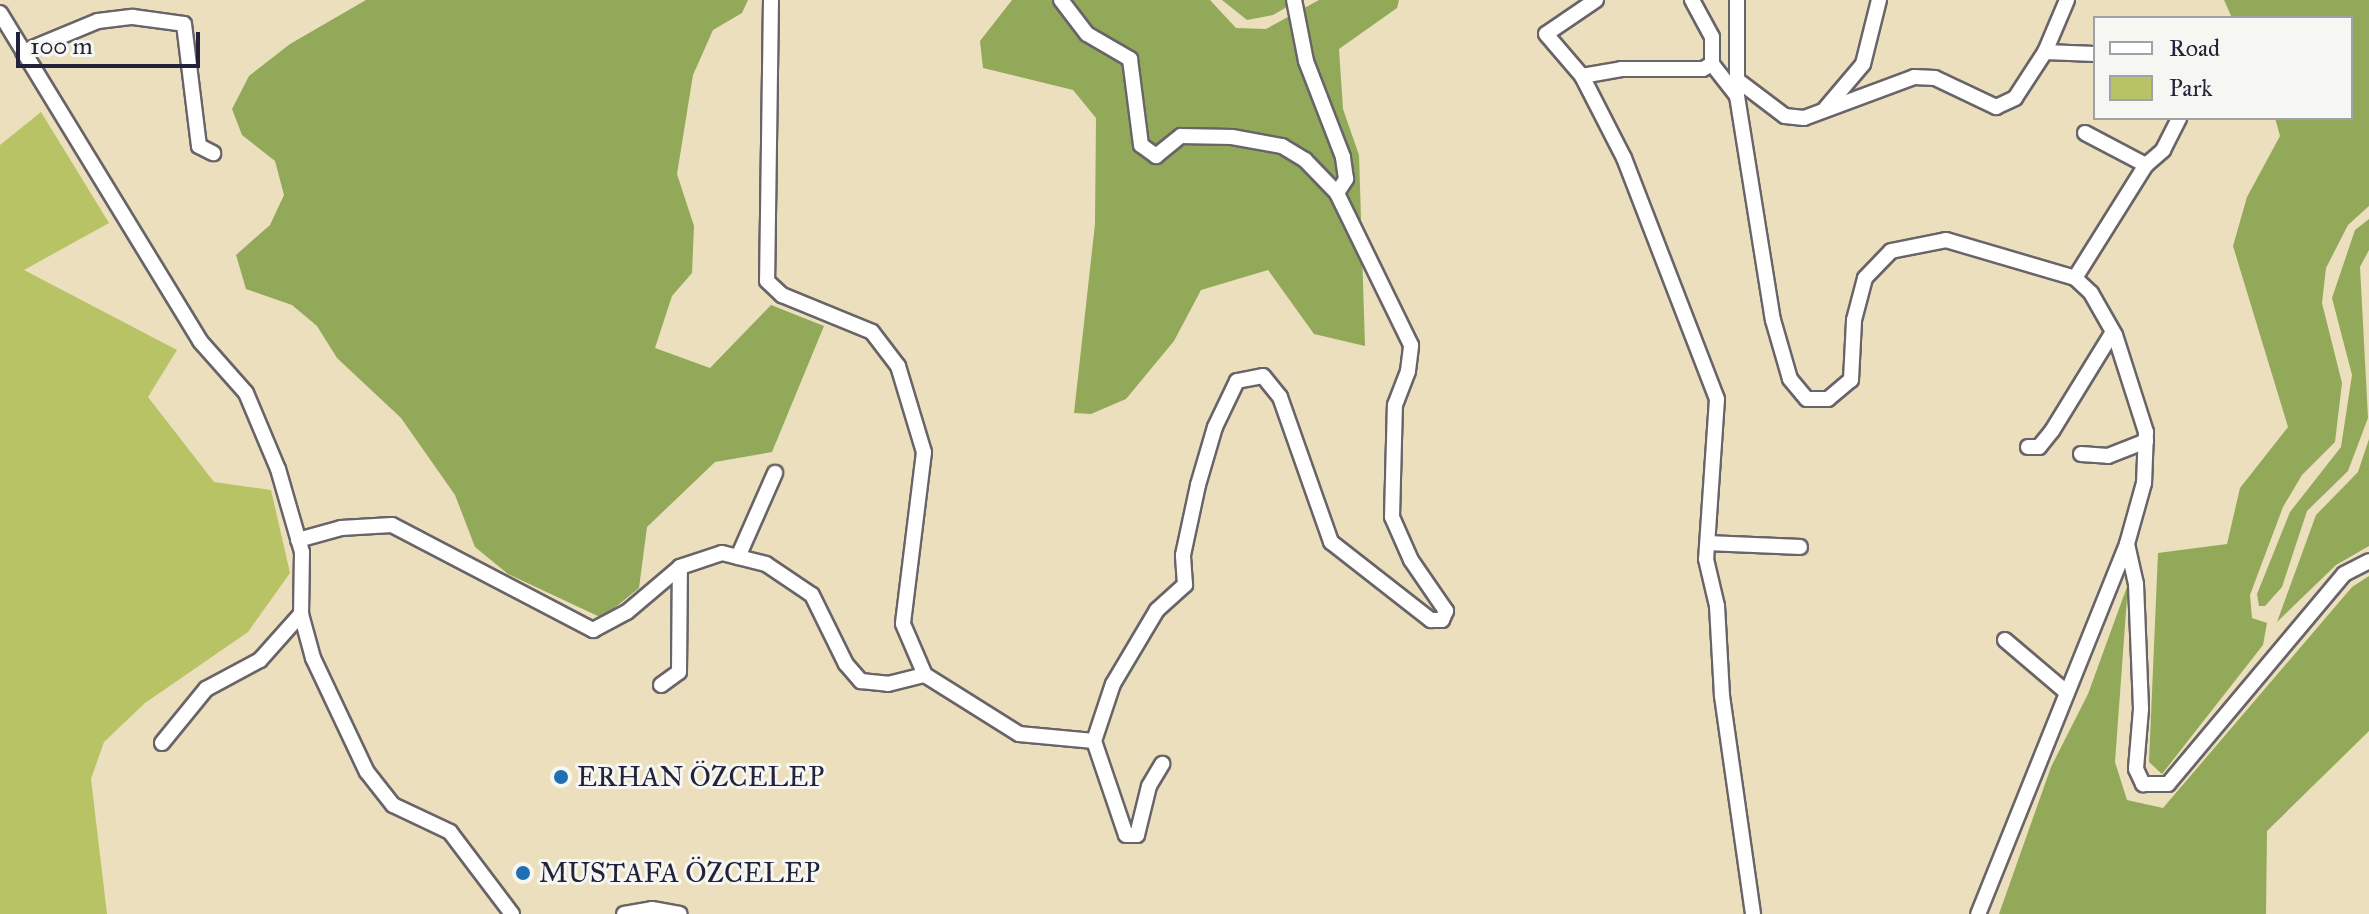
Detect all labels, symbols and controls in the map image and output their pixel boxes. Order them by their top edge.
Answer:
scale bar [20,16,204,66]
legend [2093,16,2353,120]
text: 100 m [30,31,93,61]
text: Road [2169,33,2220,63]
text: Park [2169,73,2212,103]
place label: ERHAN ÖZCELEP [577,760,824,794]
marker: ERHAN ÖZCELEP [552,768,570,786]
place label: MUSTAFA ÖZCELEP [539,856,820,890]
marker: MUSTAFA ÖZCELEP [514,864,532,882]

